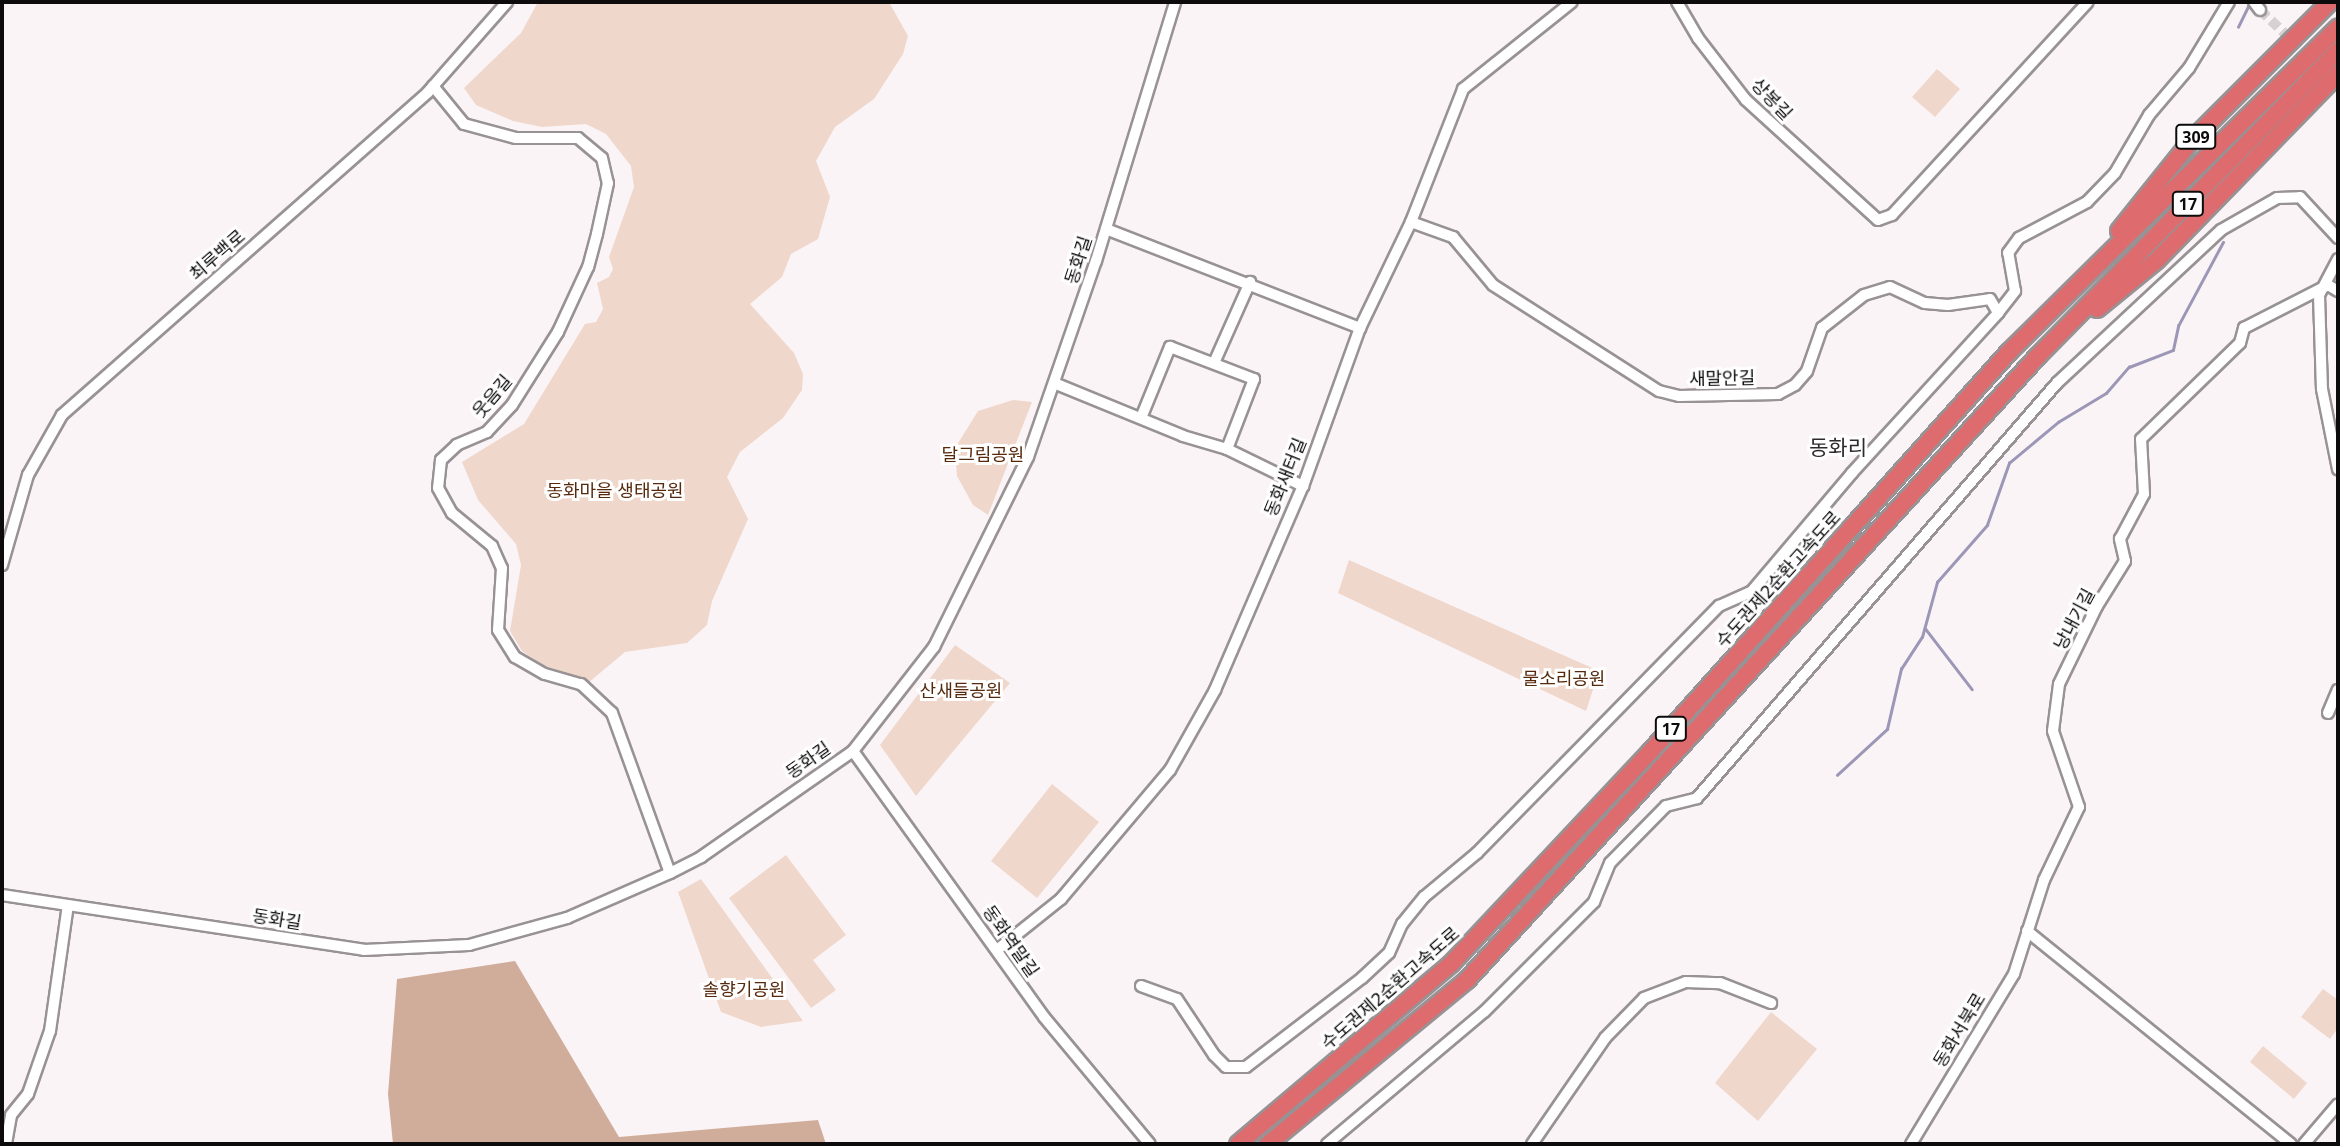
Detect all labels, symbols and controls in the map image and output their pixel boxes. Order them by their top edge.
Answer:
street label: 상봉길 [1747,74,1797,124]
road number: 309 [2175,125,2217,150]
road number: 17 [2170,192,2206,216]
street label: 최루백로 [185,225,249,285]
street label: 동화길 [1060,233,1096,287]
street label: 새말안길 [1689,367,1755,389]
street label: 웃음길 [468,370,516,422]
district label: 동화리 [1809,434,1867,460]
street label: 동화새터길 [1259,435,1311,519]
park label: 달그림공원 [942,443,1024,465]
park label: 동화마을 생태공원 [546,479,684,501]
street label: 수도권제2순환고속도로 [1711,506,1845,652]
street label: 낭내기길 [2049,585,2099,653]
park label: 물소리공원 [1523,667,1605,689]
park label: 산새들공원 [920,679,1002,701]
road number: 17 [1654,716,1688,742]
street label: 동화길 [781,737,835,783]
street label: 동화역말길 [978,901,1044,981]
street label: 동화길 [251,904,303,934]
street label: 수도권제2순환고속도로 [1317,922,1463,1054]
park label: 솔향기공원 [703,978,785,1000]
street label: 동화서북로 [1928,989,1990,1071]

